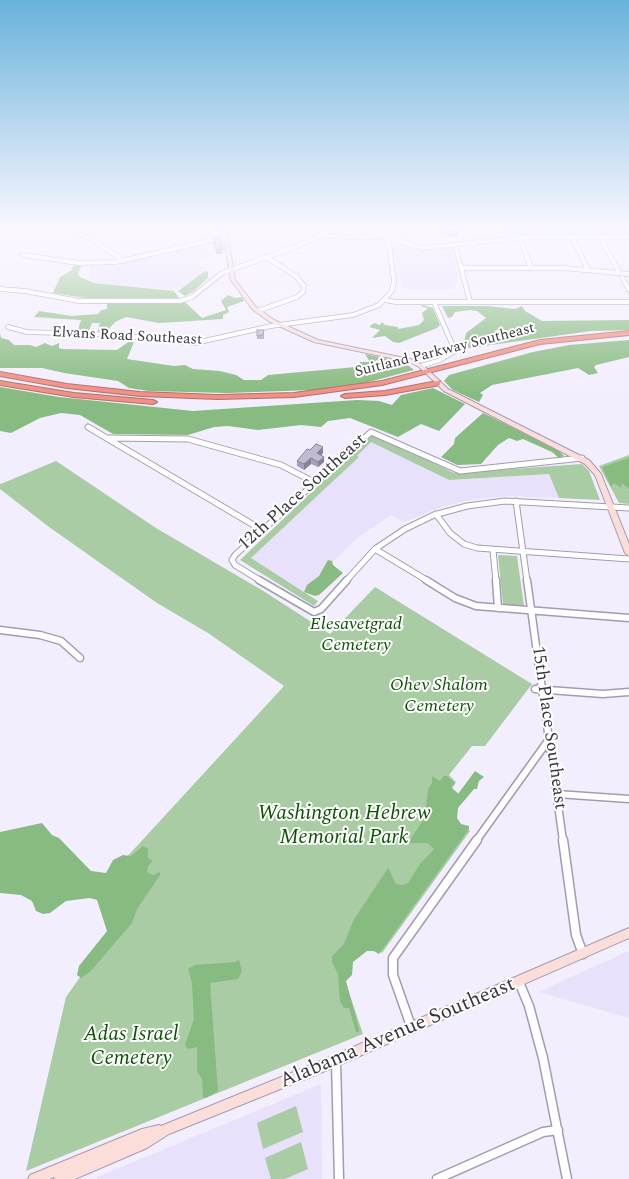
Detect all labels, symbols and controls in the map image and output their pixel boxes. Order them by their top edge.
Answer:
street label: Suitland Parkway Southeast [353,320,537,382]
street label: Elvans Road Southeast [51,324,203,350]
street label: 12th Place Southeast [234,430,372,556]
park label: Elesavetgrad Cemetery [310,614,402,656]
street label: 15th Place Southeast [526,645,570,811]
park label: Ohev Shalom Cemetery [390,675,488,718]
park label: Washington Hebrew Memorial Park [258,802,430,852]
street label: Alabama Avenue Southeast [277,973,519,1095]
park label: Adas Israel Cemetery [84,1023,178,1073]

